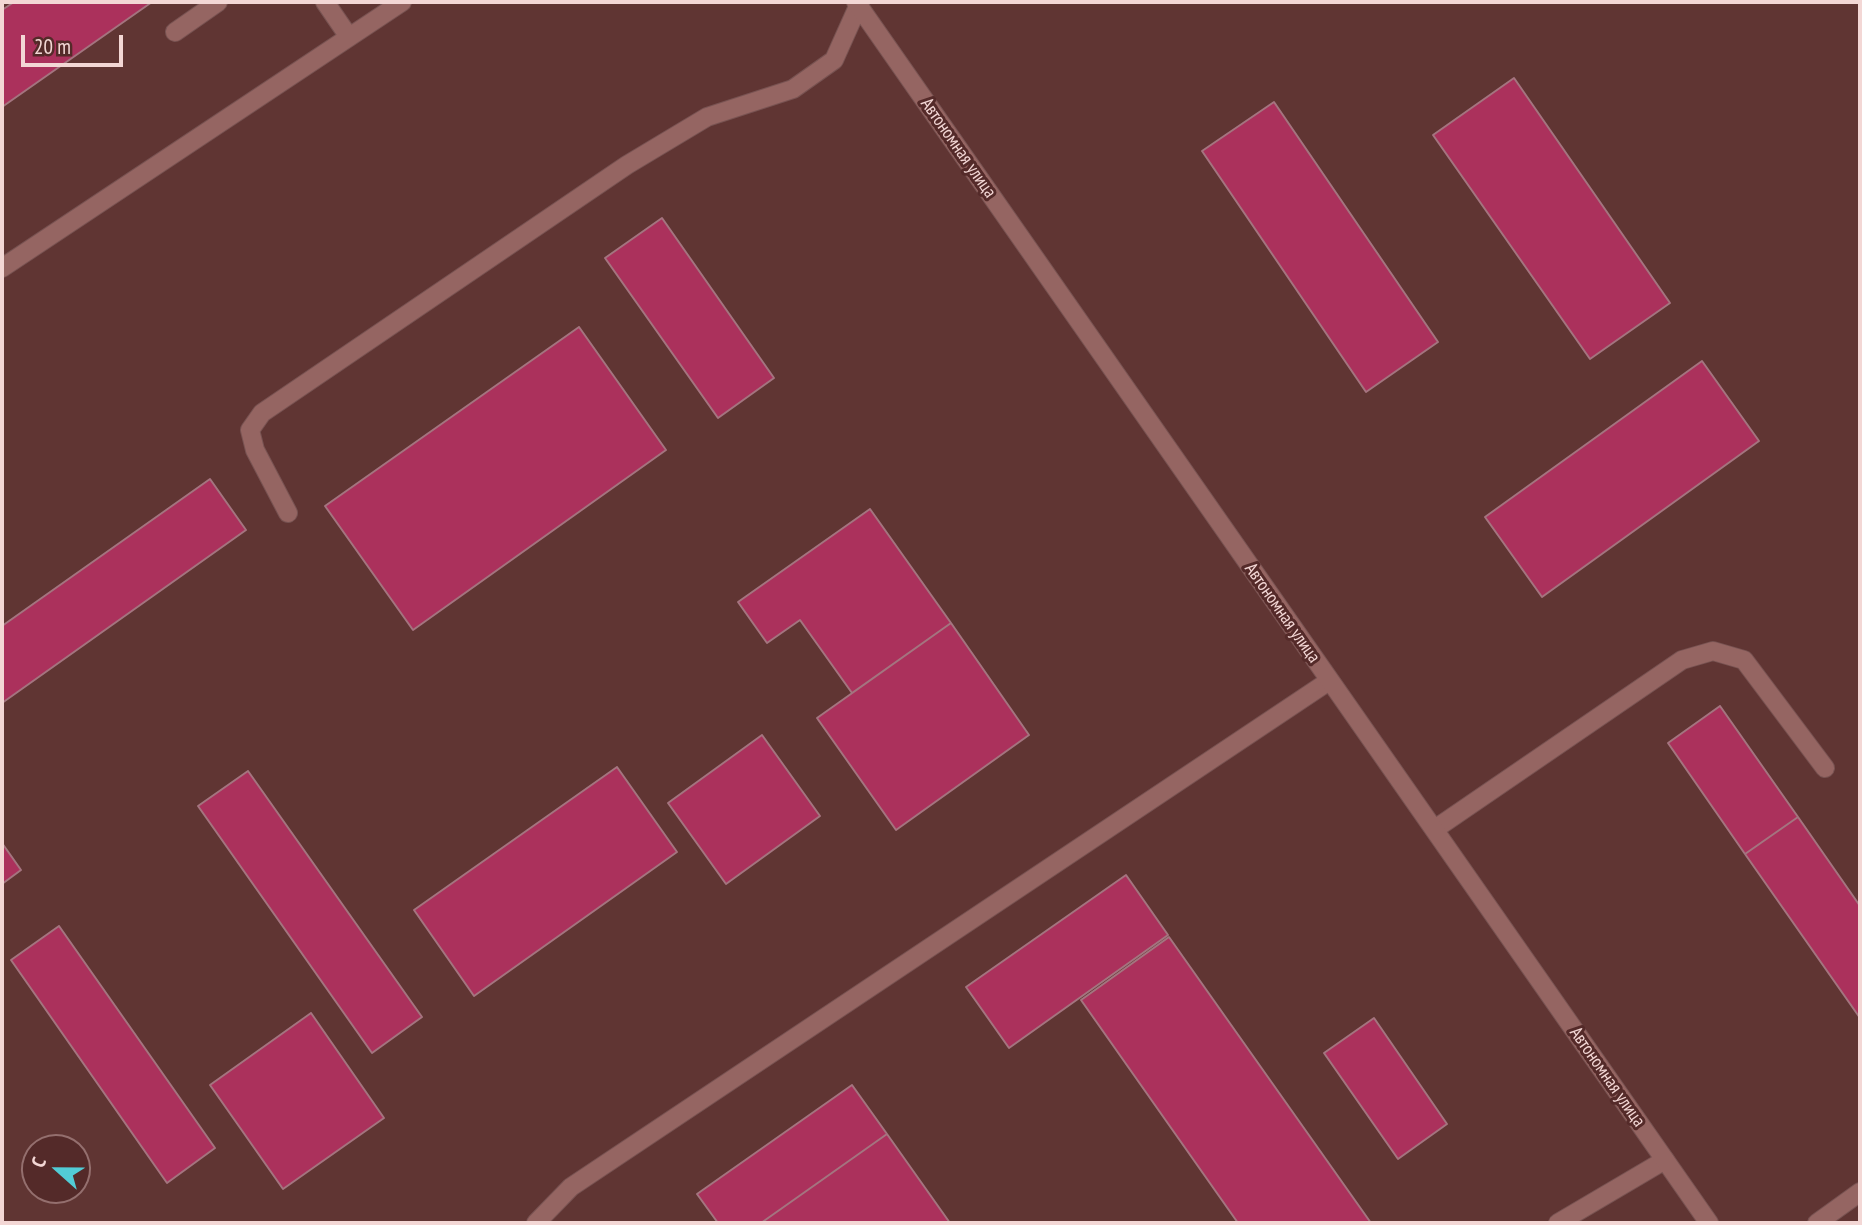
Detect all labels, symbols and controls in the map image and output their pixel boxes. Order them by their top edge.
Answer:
scale bar [24,21,126,65]
text: 20 m [34,33,71,60]
street label: Автономная улица [916,94,1000,202]
street label: Автономная улица [1240,559,1324,667]
street label: Автономная улица [1565,1023,1649,1131]
north arrow [21,1134,91,1204]
text: С [26,1154,51,1171]

